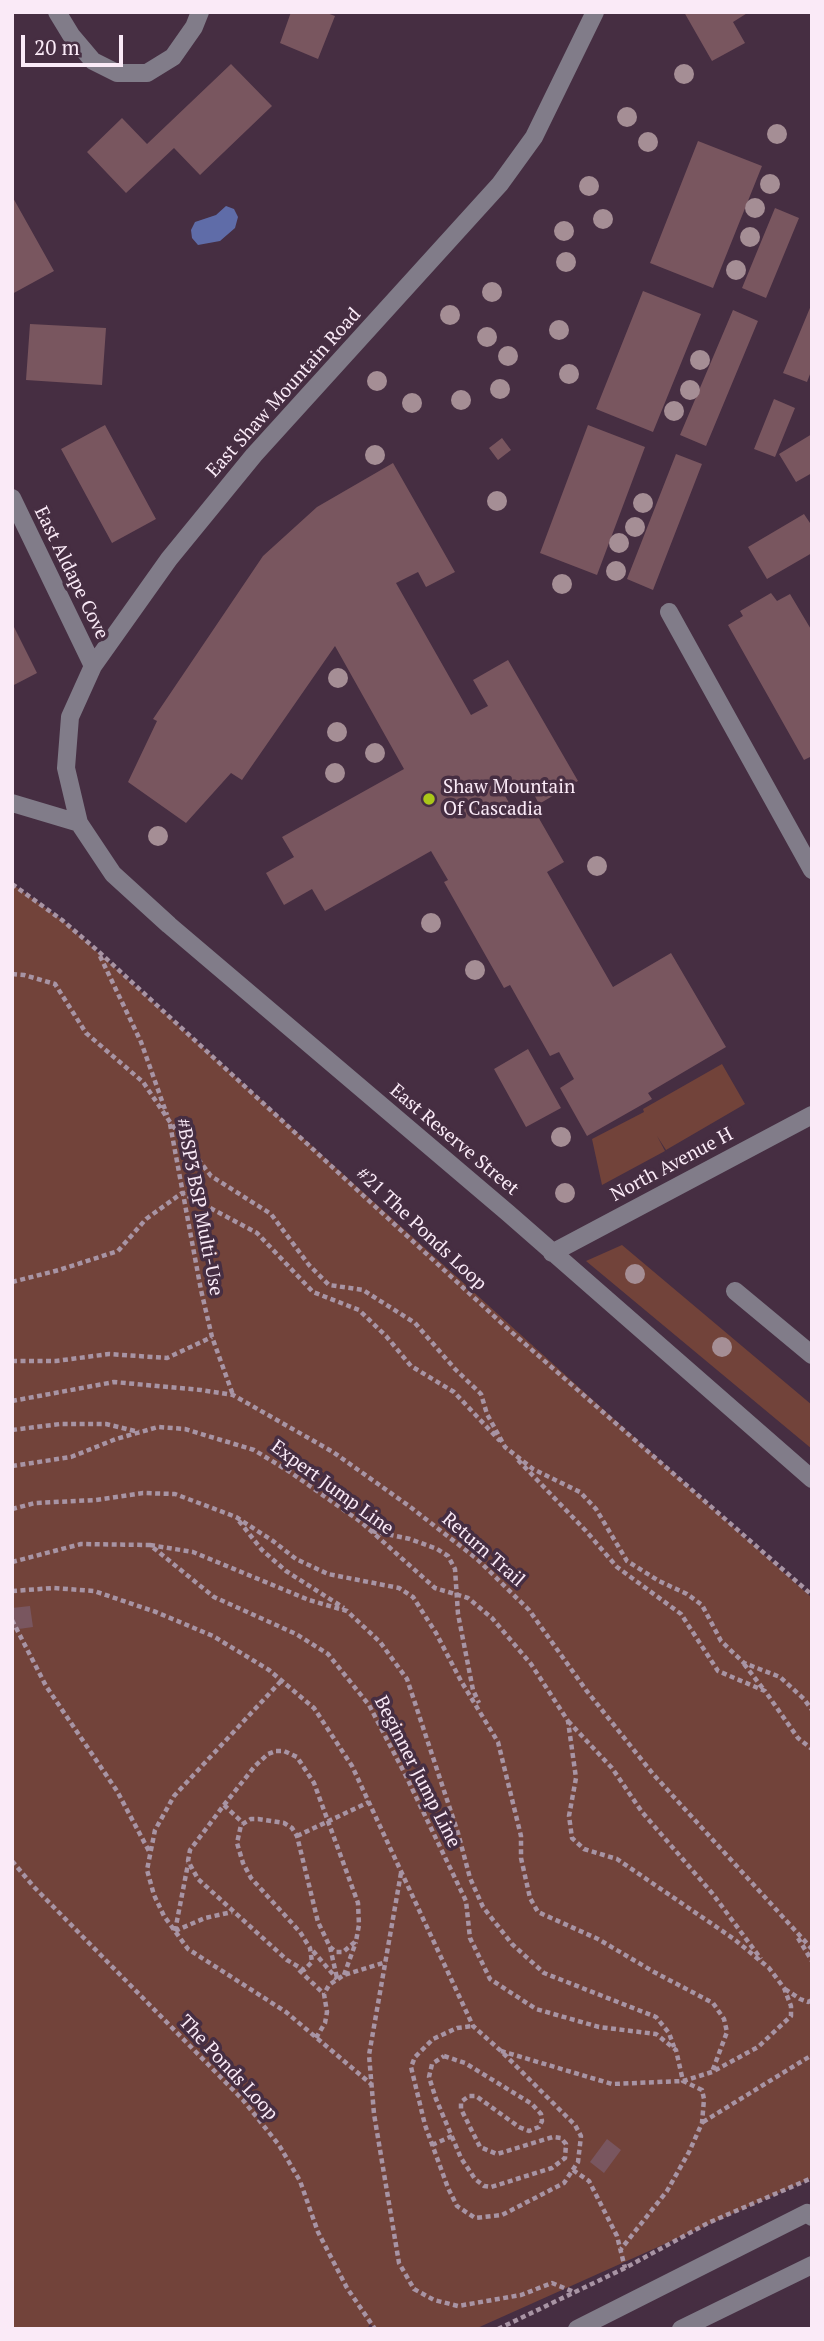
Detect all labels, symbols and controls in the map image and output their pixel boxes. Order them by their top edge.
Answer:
scale bar [24,21,126,65]
text: 20 m [34,33,80,61]
street label: East Shaw Mountain Road [202,304,366,482]
street label: East Aldape Cove [29,503,113,643]
place label: Shaw Mountain Of Cascadia [443,777,575,821]
marker: Shaw Mountain Of Cascadia [421,791,437,807]
street label: East Reserve Street [385,1079,523,1201]
street label: #BSP3 BSP Multi-Use [171,1116,227,1298]
street label: North Avenue H [607,1123,737,1207]
street label: #21 The Ponds Loop [351,1163,491,1295]
street label: Expert Jump Line [266,1436,398,1540]
street label: Return Trail [437,1508,529,1592]
street label: Beginner Jump Line [369,1692,465,1852]
street label: The Ponds Loop [174,2011,282,2125]

